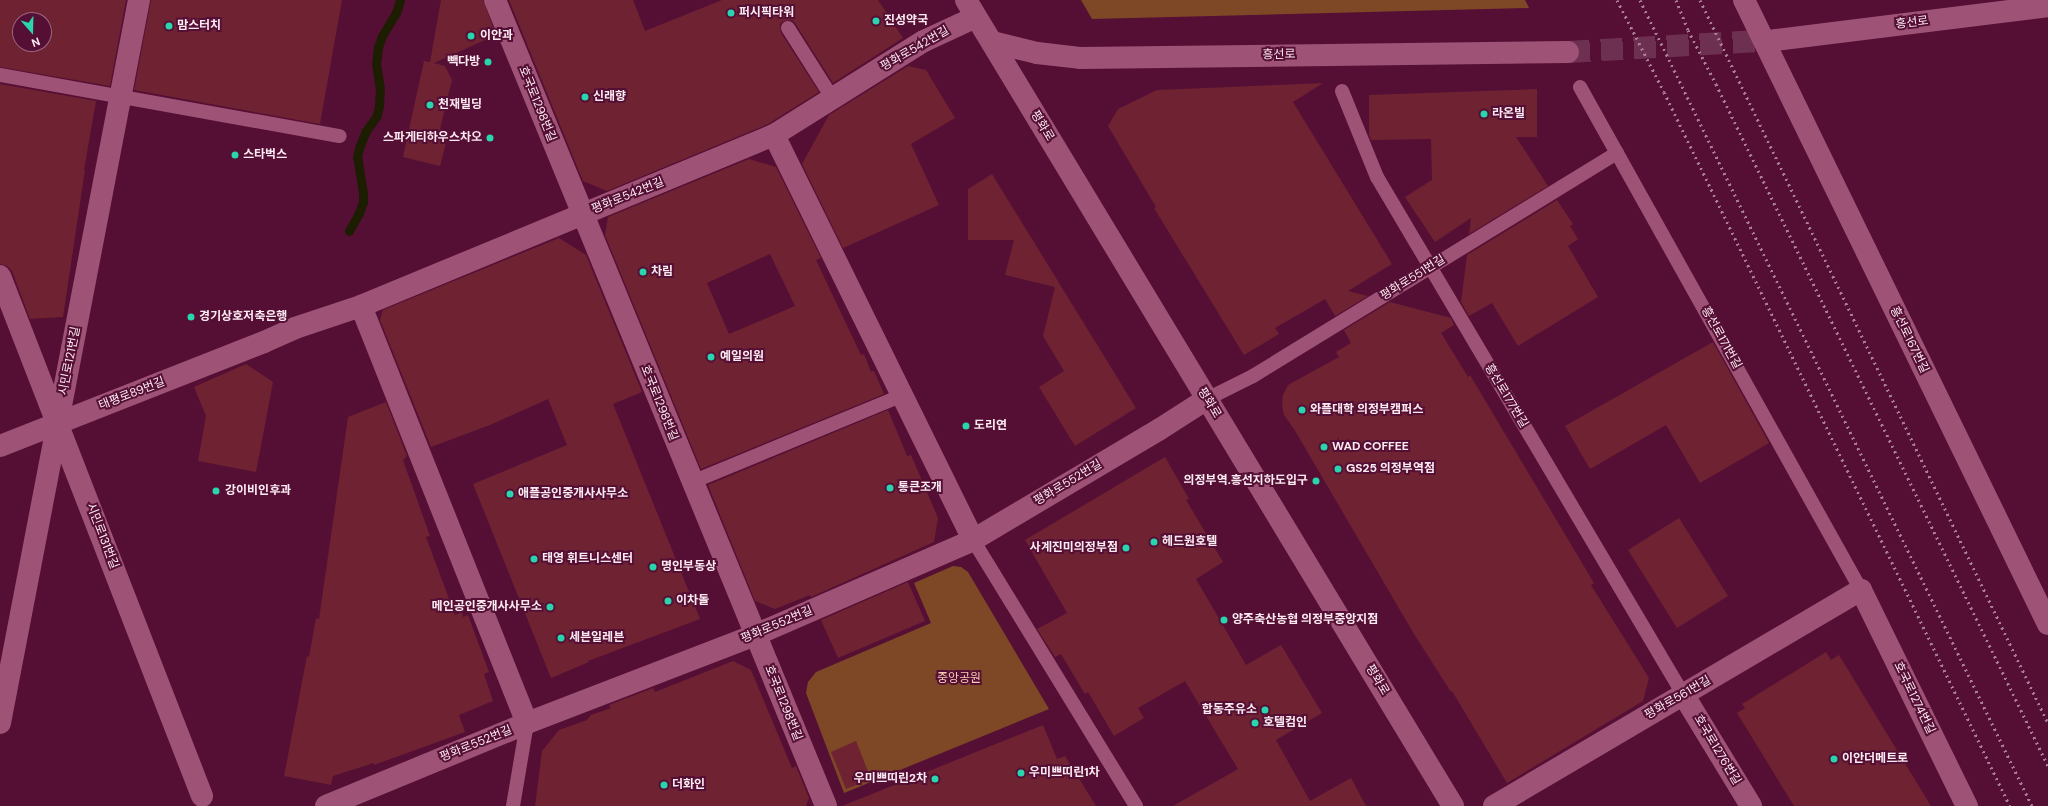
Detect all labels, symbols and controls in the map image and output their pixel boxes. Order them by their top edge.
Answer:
place label: 퍼시픽타워 [739,6,794,20]
marker: 퍼시픽타워 [726,8,736,18]
north arrow [12,12,52,52]
place label: 진성약국 [884,14,928,28]
street label: 흥선로 [1895,14,1929,32]
marker: 진성약국 [871,16,881,26]
place label: 맘스터치 [177,19,221,33]
marker: 맘스터치 [164,21,174,31]
street label: 평화로542번길 [878,24,952,74]
place label: 이안과 [480,29,513,43]
marker: 이안과 [465,30,477,42]
text: N [30,34,42,50]
street label: 흥선로 [1262,48,1296,62]
place label: 빽다방 [447,55,480,69]
marker: 빽다방 [483,57,493,67]
street label: 호국로1298번길 [515,64,559,144]
place label: 신래향 [593,90,626,104]
marker: 신래향 [580,92,590,102]
place label: 천재빌딩 [438,98,482,112]
marker: 천재빌딩 [425,100,435,110]
place label: 라온빌 [1492,107,1525,121]
street label: 평화로 [1027,108,1057,144]
marker: 라온빌 [1479,109,1489,119]
place label: 스파게티하우스차오 [383,131,482,145]
marker: 스파게티하우스차오 [485,133,495,143]
place label: 스타벅스 [243,148,287,162]
marker: 스타벅스 [230,150,240,160]
street label: 평화로542번길 [590,175,666,217]
street label: 평화로551번길 [1378,252,1448,304]
place label: 차림 [651,265,673,279]
marker: 차림 [638,267,648,277]
street label: 흥선로171번길 [1698,304,1744,372]
street label: 흥선로167번길 [1887,304,1931,376]
place label: 경기상호저축은행 [199,310,287,324]
marker: 경기상호저축은행 [186,312,196,322]
street label: 시민로121번길 [56,325,84,397]
place label: 예일의원 [720,350,764,364]
marker: 예일의원 [705,351,717,363]
street label: 흥선로177번길 [1481,362,1531,430]
street label: 호국로1298번길 [637,363,681,443]
street label: 태평로89번길 [97,375,167,413]
street label: 평화로 [1194,385,1224,421]
place label: 와플대학 의정부캠퍼스 [1310,403,1423,417]
marker: 와플대학 의정부캠퍼스 [1297,405,1307,415]
place label: 도리연 [974,419,1007,433]
marker: 도리연 [961,421,971,431]
place label: WAD COFFEE [1332,440,1409,454]
marker: WAD COFFEE [1319,442,1329,452]
street label: 평화로552번길 [1031,457,1105,509]
place label: GS25 의정부역점 [1346,462,1435,476]
marker: GS25 의정부역점 [1333,464,1343,474]
place label: 의정부역.흥선지하도입구 [1184,474,1308,488]
marker: 의정부역.흥선지하도입구 [1311,476,1321,486]
place label: 통큰조개 [898,481,942,495]
marker: 통큰조개 [885,483,895,493]
place label: 강이비인후과 [225,484,291,498]
marker: 강이비인후과 [210,485,222,497]
place label: 애플공인중개사사무소 [518,487,628,501]
marker: 애플공인중개사사무소 [505,489,515,499]
street label: 시민로131번길 [83,501,121,571]
place label: 헤드원호텔 [1162,535,1217,549]
marker: 헤드원호텔 [1149,537,1159,547]
place label: 사계진미의정부점 [1030,541,1118,555]
marker: 사계진미의정부점 [1121,543,1131,553]
place label: 태영 휘트니스센터 [542,552,633,566]
marker: 태영 휘트니스센터 [529,554,539,564]
place label: 명인부동상 [661,560,716,574]
marker: 명인부동상 [648,562,658,572]
place label: 이차돌 [676,594,709,608]
marker: 이차돌 [663,596,673,606]
place label: 메인공인중개사사무소 [432,600,542,614]
marker: 메인공인중개사사무소 [545,602,555,612]
street label: 평화로552번길 [739,603,815,647]
place label: 양주축산농협 의정부중앙지점 [1232,613,1378,627]
marker: 양주축산농협 의정부중앙지점 [1219,615,1229,625]
place label: 세븐일레븐 [569,631,624,645]
marker: 세븐일레븐 [556,633,566,643]
street label: 호국로1274번길 [1890,660,1938,736]
street label: 평화로 [1362,662,1392,698]
street label: 호국로1298번길 [761,663,805,743]
park label: 중앙공원 [937,672,981,686]
street label: 평화로561번길 [1642,673,1714,723]
place label: 합동주유소 [1202,703,1257,717]
marker: 합동주유소 [1260,705,1270,715]
street label: 호국로1276번길 [1690,712,1744,788]
place label: 호텔컴인 [1263,716,1307,730]
marker: 호텔컴인 [1250,718,1260,728]
street label: 평화로552번길 [438,723,514,765]
place label: 이안더메트로 [1842,752,1908,766]
marker: 이안더메트로 [1829,754,1839,764]
place label: 우미쁘띠린1차 [1029,766,1100,780]
marker: 우미쁘띠린1차 [1016,768,1026,778]
place label: 우미쁘띠린2차 [854,772,927,786]
marker: 우미쁘띠린2차 [930,774,940,784]
place label: 더화인 [672,778,705,792]
marker: 더화인 [659,780,669,790]

